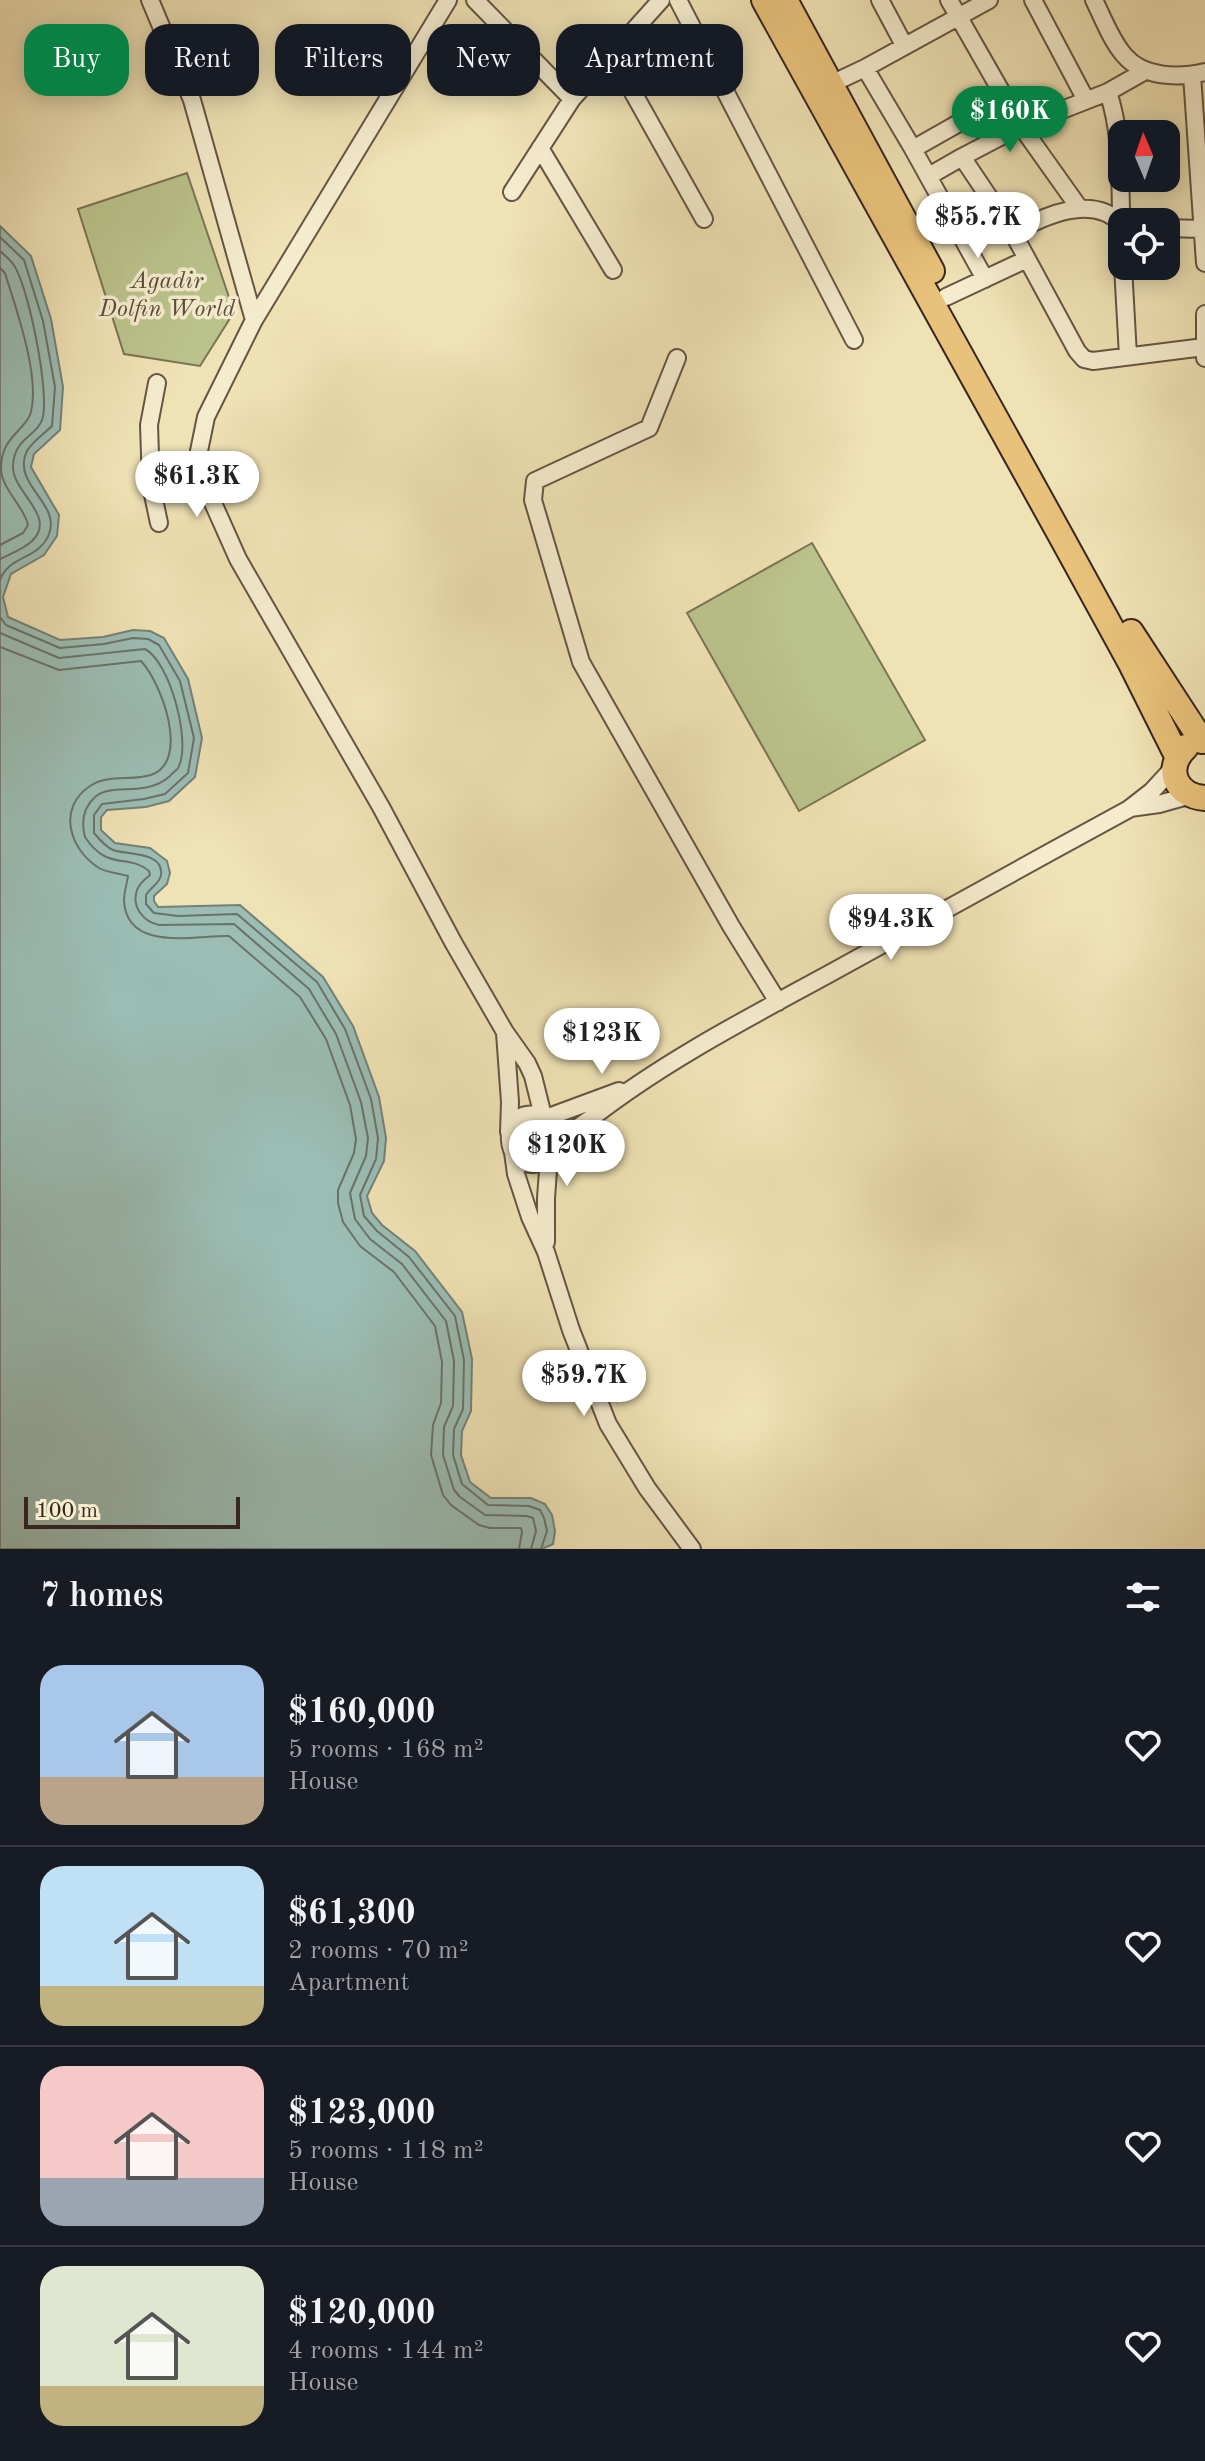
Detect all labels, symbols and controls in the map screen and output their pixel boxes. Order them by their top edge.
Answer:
chip: Buy [24,24,129,96]
chip: Rent [145,24,259,96]
chip: Filters [275,24,411,96]
chip: New [427,24,540,96]
chip: Apartment [556,24,743,96]
pin: $160K [954,86,1066,154]
text: $160K [970,99,1050,125]
north arrow [1108,120,1180,192]
map controls [1108,120,1180,280]
pin: $55.7K [913,192,1043,260]
text: $55.7K [934,205,1022,231]
button: locate [1108,208,1180,280]
park label: Agadir Dolfin World [98,270,236,322]
pin: $61.3K [132,451,262,519]
text: $61.3K [153,464,241,490]
pin: $94.3K [826,894,956,962]
text: $94.3K [847,907,935,933]
pin: $123K [546,1008,658,1076]
text: $123K [562,1021,642,1047]
pin: $120K [511,1120,623,1188]
text: $120K [527,1133,607,1159]
pin: $59.7K [519,1350,649,1418]
text: $59.7K [540,1363,628,1389]
scale bar [24,1493,240,1529]
text: 100 m [36,1500,98,1522]
icon: filters [1121,1575,1165,1619]
text: 7 homes [40,1580,163,1614]
text: $160,000 [288,1696,436,1730]
icon: home [104,1697,200,1793]
icon: heart [1121,1723,1165,1767]
text: 5 rooms · 168 m² [288,1737,484,1763]
text: House [288,1769,359,1795]
text: $61,300 [288,1897,416,1931]
icon: home [104,1898,200,1994]
icon: heart [1121,1924,1165,1968]
text: 2 rooms · 70 m² [288,1938,469,1964]
text: Apartment [288,1970,410,1996]
text: $123,000 [288,2097,436,2131]
icon: home [104,2098,200,2194]
icon: heart [1121,2124,1165,2168]
text: 5 rooms · 118 m² [288,2138,484,2164]
text: House [288,2170,359,2196]
text: $120,000 [288,2297,436,2331]
icon: home [104,2298,200,2394]
icon: heart [1121,2324,1165,2368]
text: 4 rooms · 144 m² [288,2338,484,2364]
text: House [288,2370,359,2396]

